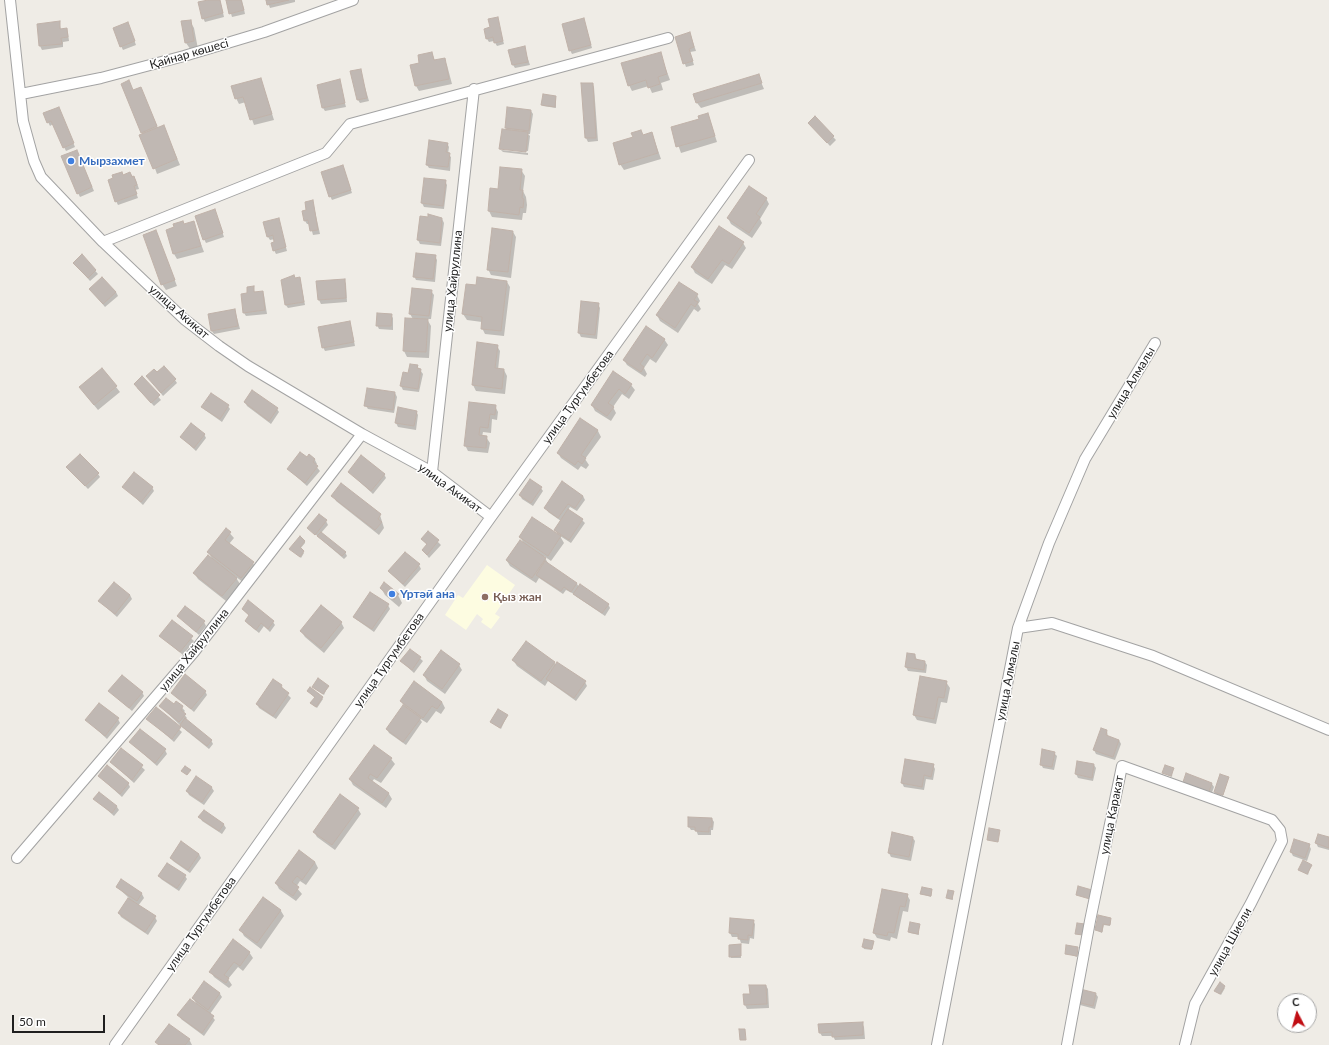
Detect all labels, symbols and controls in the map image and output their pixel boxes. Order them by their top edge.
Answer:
street label: Қайнар көшесі [148,36,230,72]
place label: Мырзахмет [79,154,145,168]
marker: Мырзахмет [66,156,76,166]
street label: улица Хайруллина [440,229,466,333]
street label: улица Акикат [146,282,212,342]
street label: улица Алмалы [1104,344,1158,422]
street label: улица Тургумбетова [539,347,617,447]
street label: улица Акикат [415,460,485,516]
place label: Үртәй ана [400,587,455,601]
marker: Үртәй ана [387,589,397,599]
place label: Қыз жан [493,590,542,604]
marker: Қыз жан [480,592,490,602]
street label: улица Хайруллина [156,606,232,694]
street label: улица Тургумбетова [351,610,427,710]
street label: улица Алмалы [993,640,1023,722]
street label: улица Каракат [1097,774,1127,856]
street label: улица Тургумбетова [163,874,239,974]
street label: улица Шиели [1205,905,1255,979]
north arrow [1277,993,1317,1033]
text: С [1291,995,1300,1008]
scale bar [14,1007,107,1033]
text: 50 m [19,1014,46,1029]

